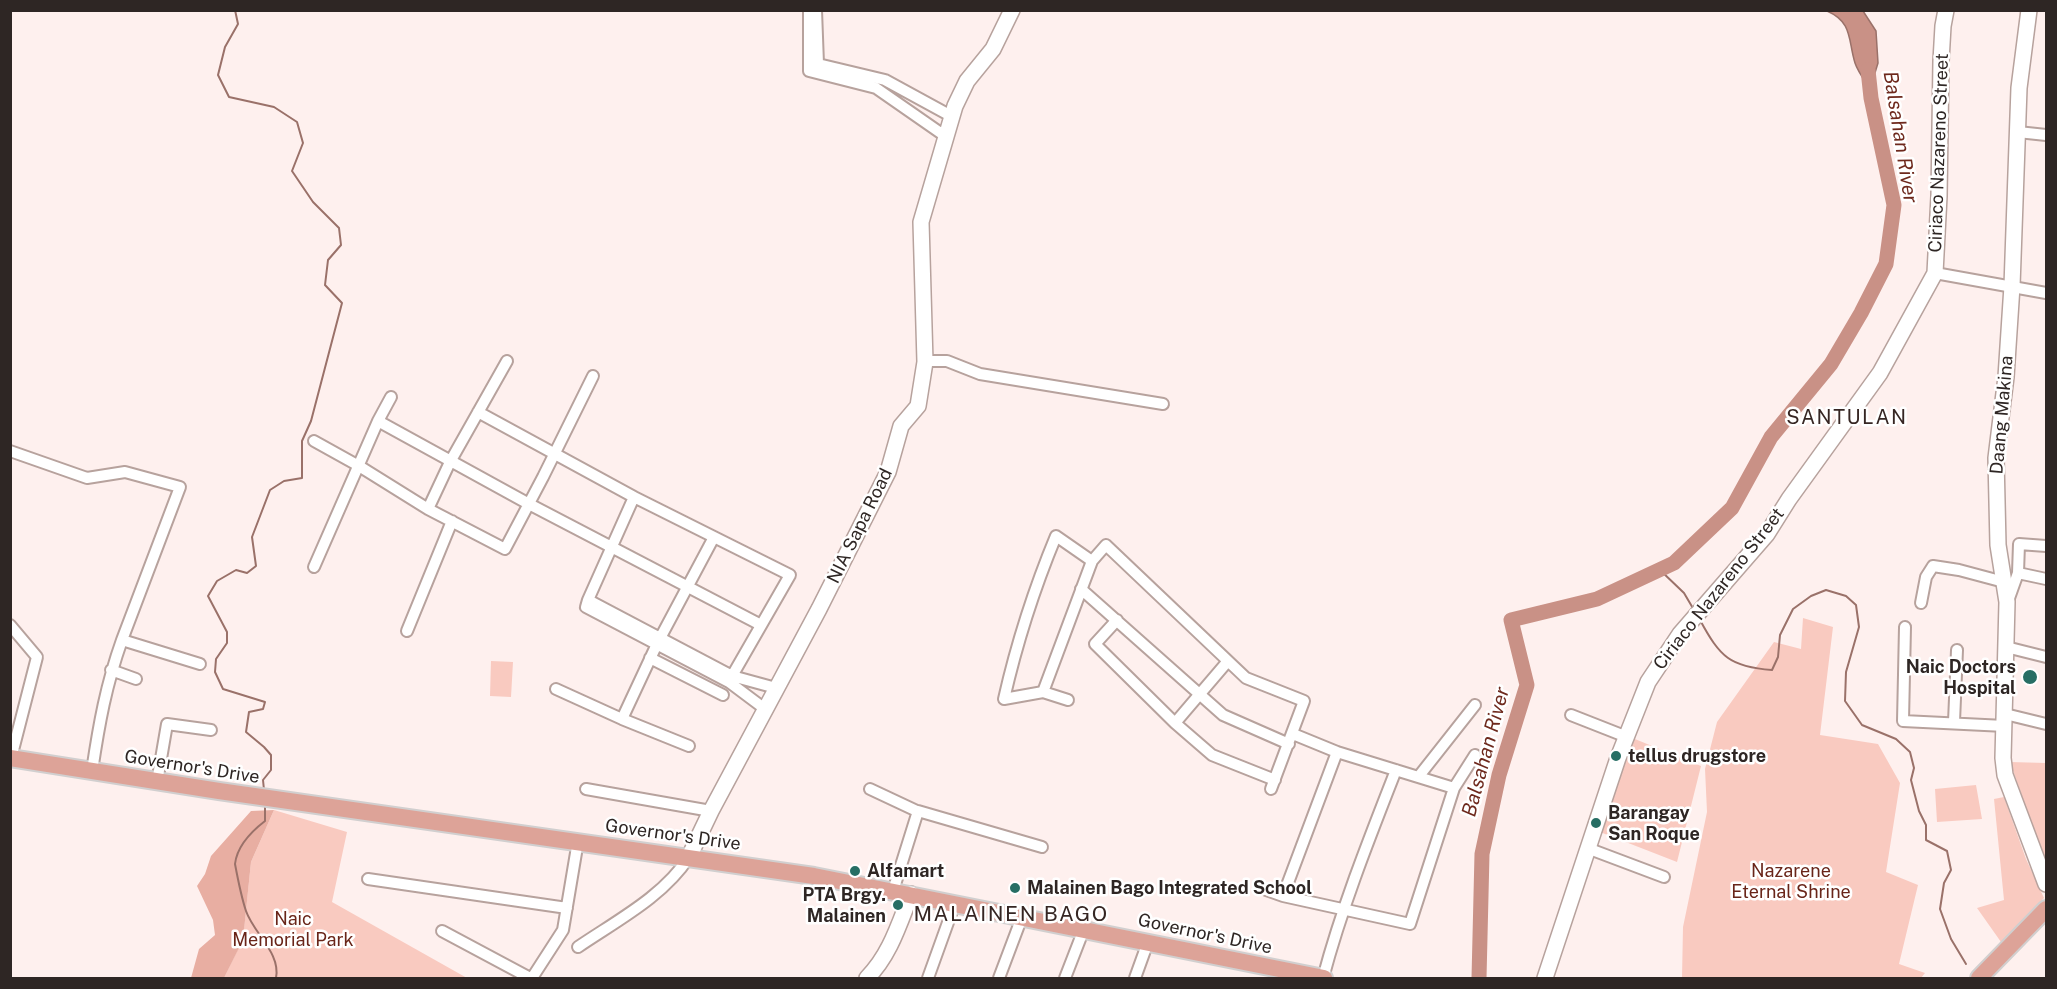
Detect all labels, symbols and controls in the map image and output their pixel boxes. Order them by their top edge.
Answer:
street label: Ciriaco Nazareno Street [1925,53,1953,253]
water label: Balsahan River [1878,69,1922,205]
street label: Daang Makina [1986,355,2018,475]
district label: SANTULAN [1786,406,1908,430]
street label: NIA Sapa Road [823,465,897,587]
street label: Ciriaco Nazareno Street [1649,504,1789,674]
place label: Naic Doctors Hospital [1906,656,2016,698]
marker: Naic Doctors Hospital [2021,668,2039,686]
water label: Balsahan River [1457,685,1515,819]
place label: tellus drugstore [1628,745,1766,767]
street label: Governor's Drive [123,746,261,788]
marker: tellus drugstore [1609,749,1623,763]
place label: Barangay San Roque [1608,802,1700,844]
street label: Governor's Drive [604,815,742,855]
marker: Barangay San Roque [1589,816,1603,830]
place label: Alfamart [867,860,944,882]
park label: Nazarene Eternal Shrine [1731,860,1851,902]
marker: Alfamart [848,864,862,878]
place label: Malainen Bago Integrated School [1027,877,1312,899]
marker: Malainen Bago Integrated School [1008,881,1022,895]
place label: PTA Brgy. Malainen [802,884,886,926]
marker: PTA Brgy. Malainen [891,898,905,912]
district label: MALAINEN BAGO [913,902,1109,928]
park label: Naic Memorial Park [232,908,354,950]
street label: Governor's Drive [1136,909,1274,959]

